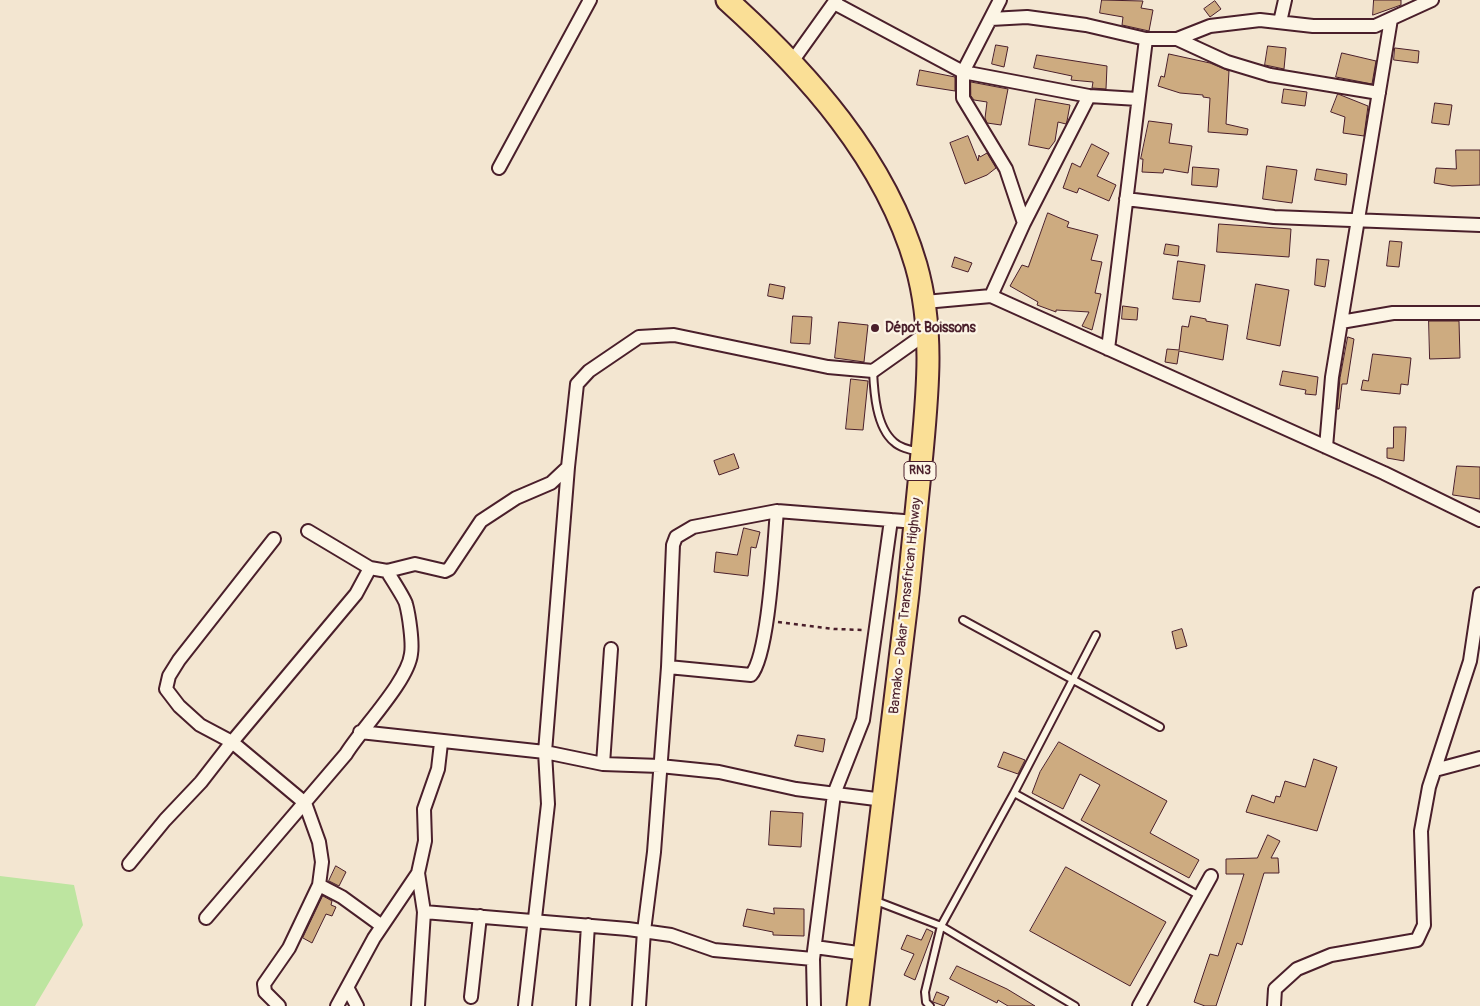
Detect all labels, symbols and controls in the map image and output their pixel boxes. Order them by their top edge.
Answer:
place label: Dépot Boissons [885,320,976,336]
marker: Dépot Boissons [869,322,881,334]
road number: RN3 [904,462,936,481]
street label: Bamako - Dakar Transafrican Highway [886,497,926,715]

